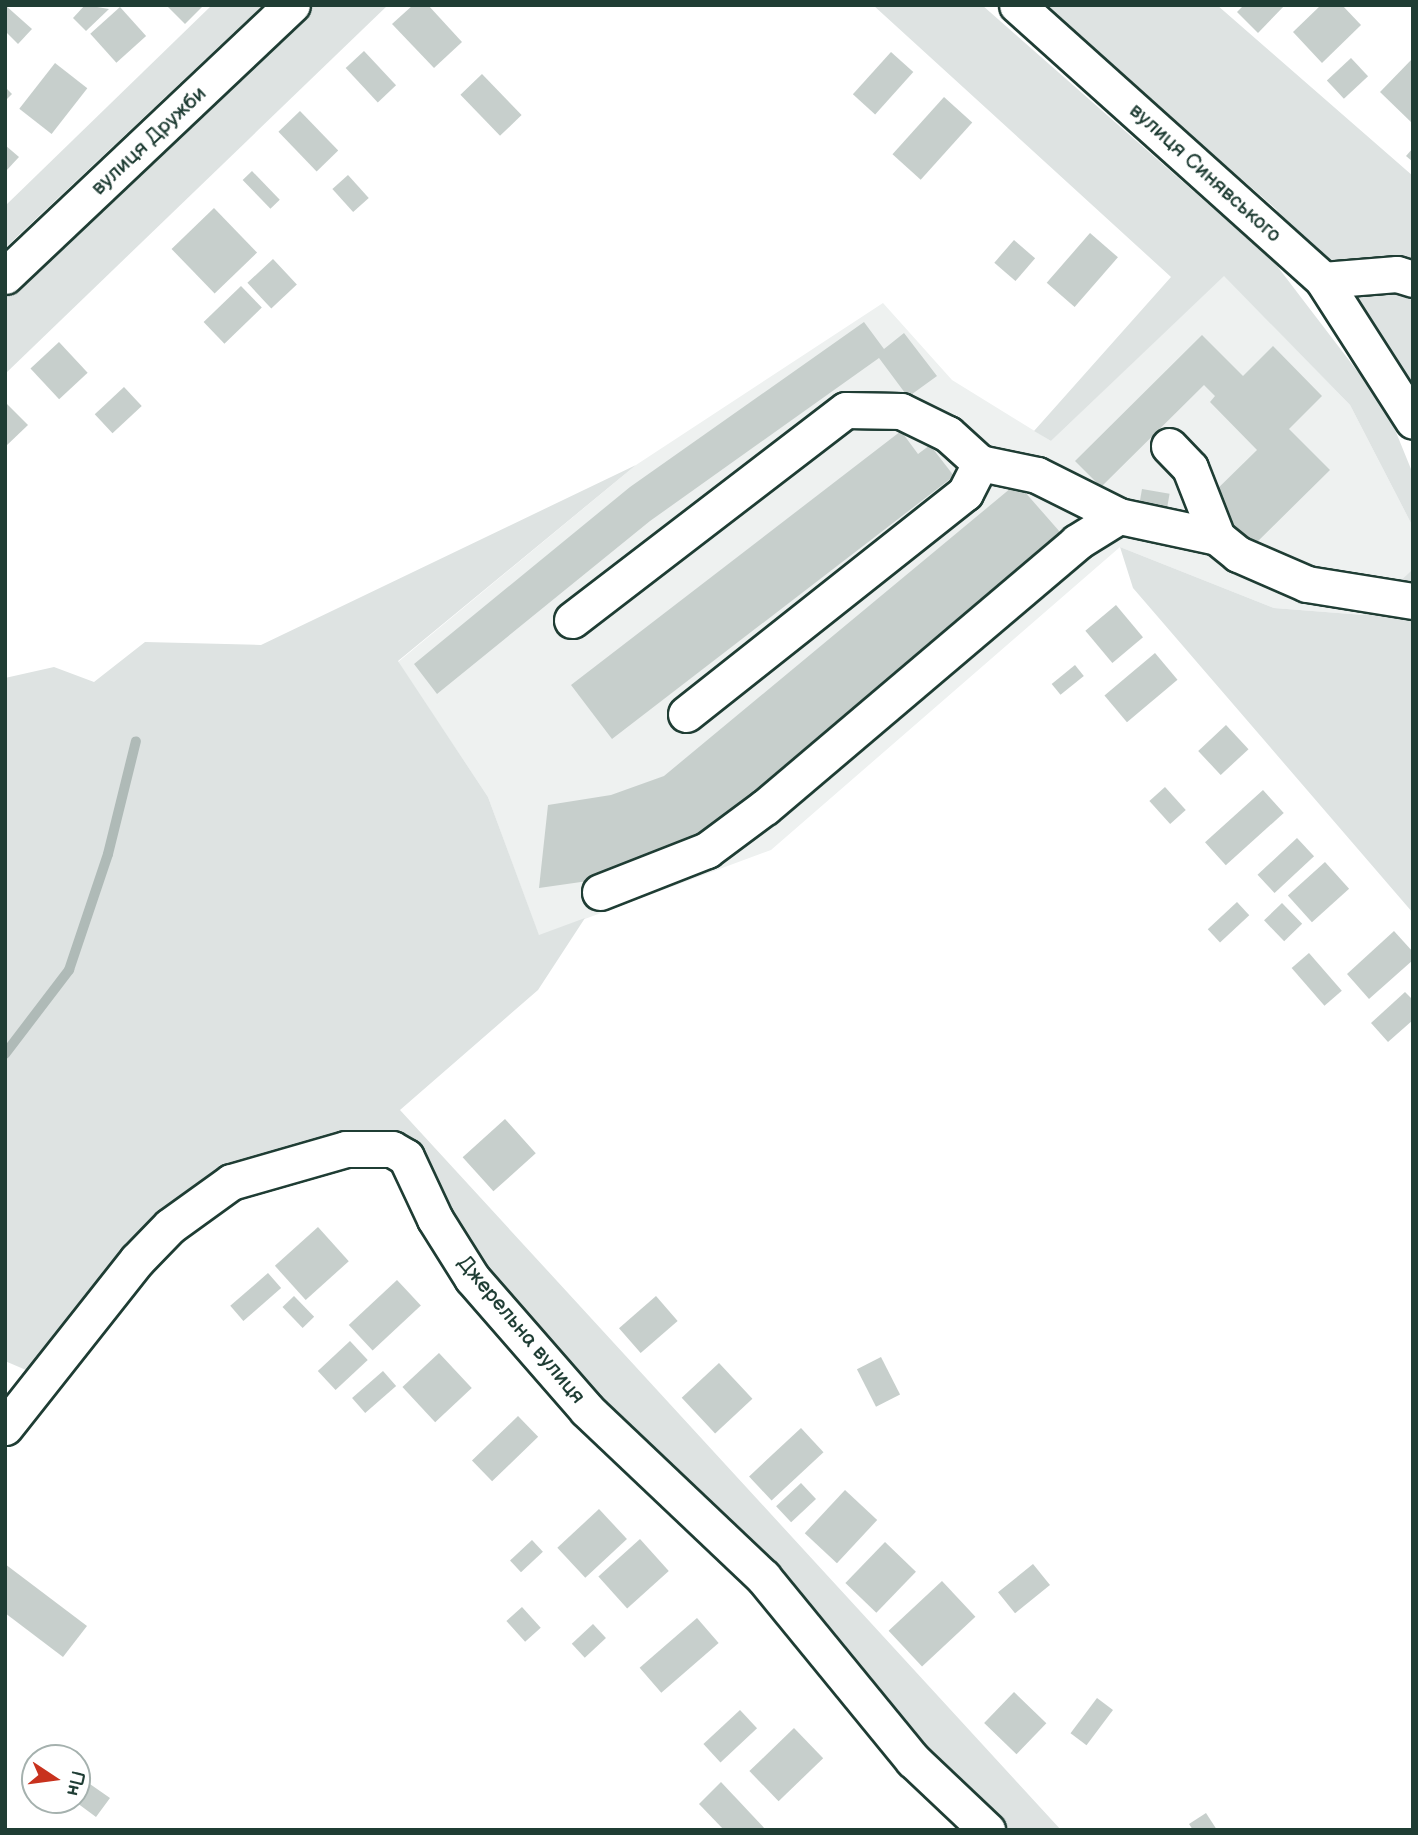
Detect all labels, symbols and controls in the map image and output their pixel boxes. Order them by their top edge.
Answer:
street label: вулиця Дружби [86,81,212,201]
street label: вулиця Синявського [1124,98,1286,248]
street label: Джерельна вулиця [452,1251,590,1409]
north arrow [21,1744,91,1814]
text: Пн [61,1768,89,1798]

